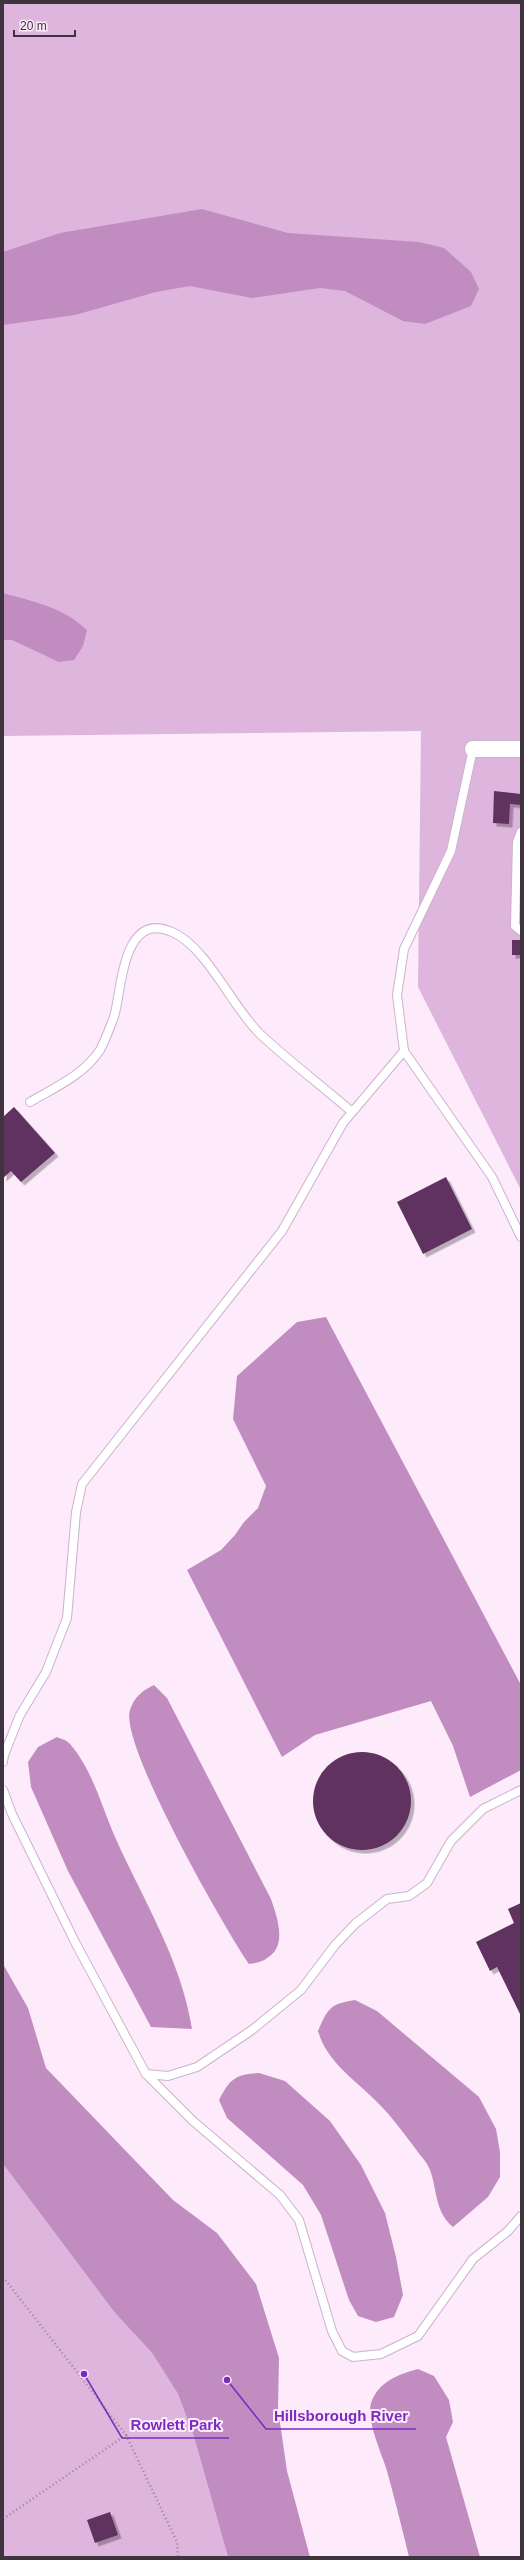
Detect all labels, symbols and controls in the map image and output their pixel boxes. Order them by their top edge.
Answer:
scale bar [14,12,75,38]
text: 20 m [20,19,47,33]
callout: Hillsborough River [266,2402,416,2429]
text: Hillsborough River [274,2407,408,2424]
callout: Rowlett Park [122,2411,229,2438]
text: Rowlett Park [131,2416,222,2433]

